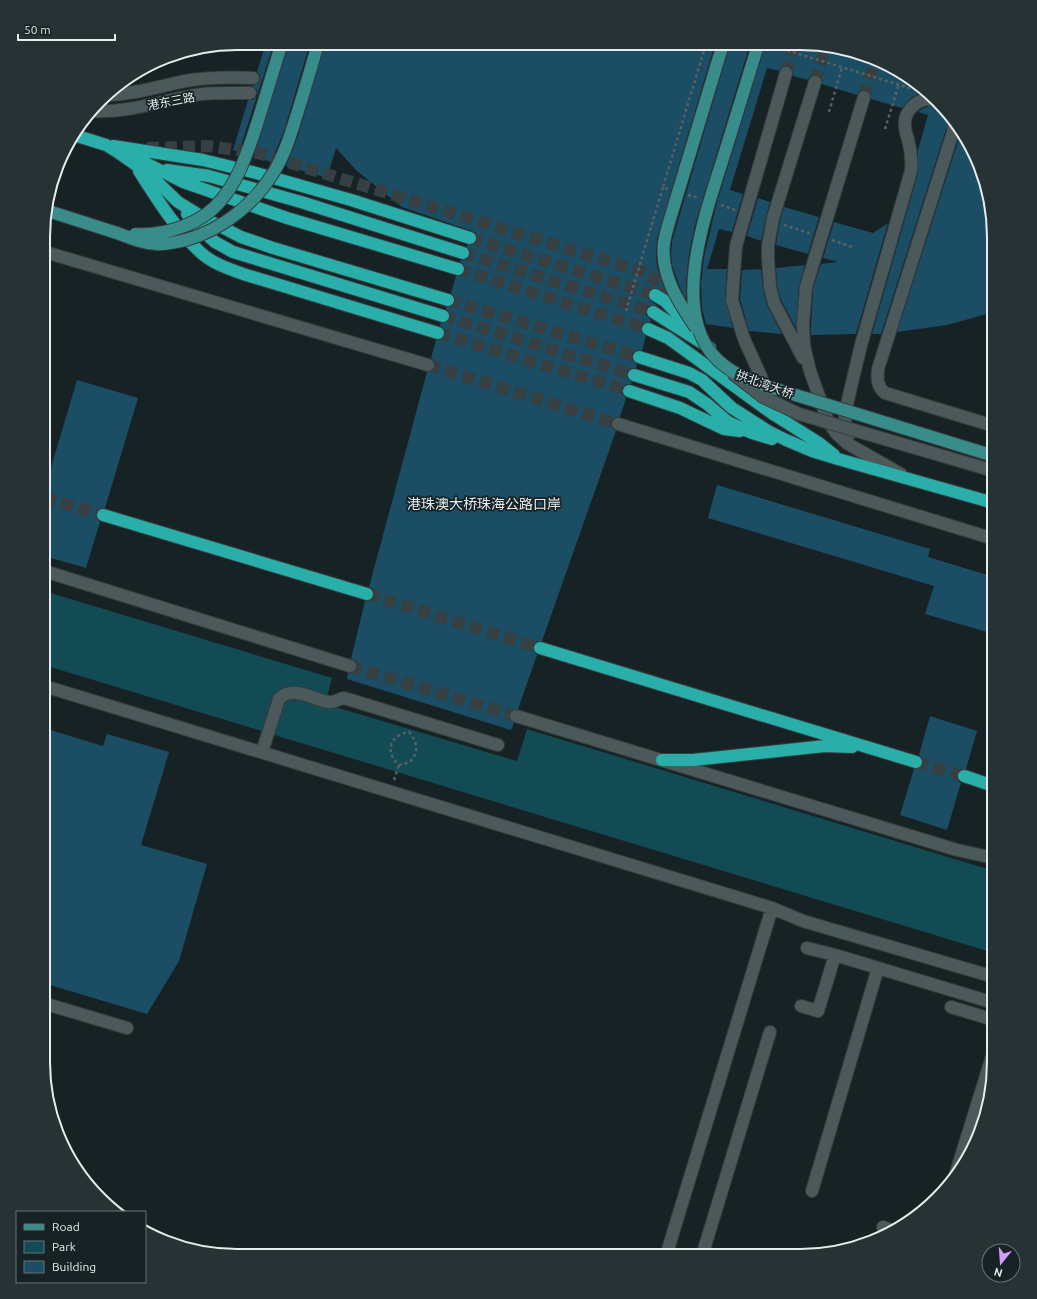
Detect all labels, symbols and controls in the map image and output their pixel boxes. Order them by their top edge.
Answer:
scale bar [18,16,115,42]
text: 50 m [24,23,51,36]
street label: 港东三路 [146,90,196,112]
street label: 拱北湾大桥 [735,368,795,400]
district label: 港珠澳大桥珠海公路口岸 [407,496,561,512]
legend [16,1211,146,1283]
text: Road [52,1220,80,1233]
text: Park [52,1240,76,1253]
north arrow [981,1243,1021,1283]
text: Building [52,1260,96,1273]
text: N [992,1266,1004,1280]

